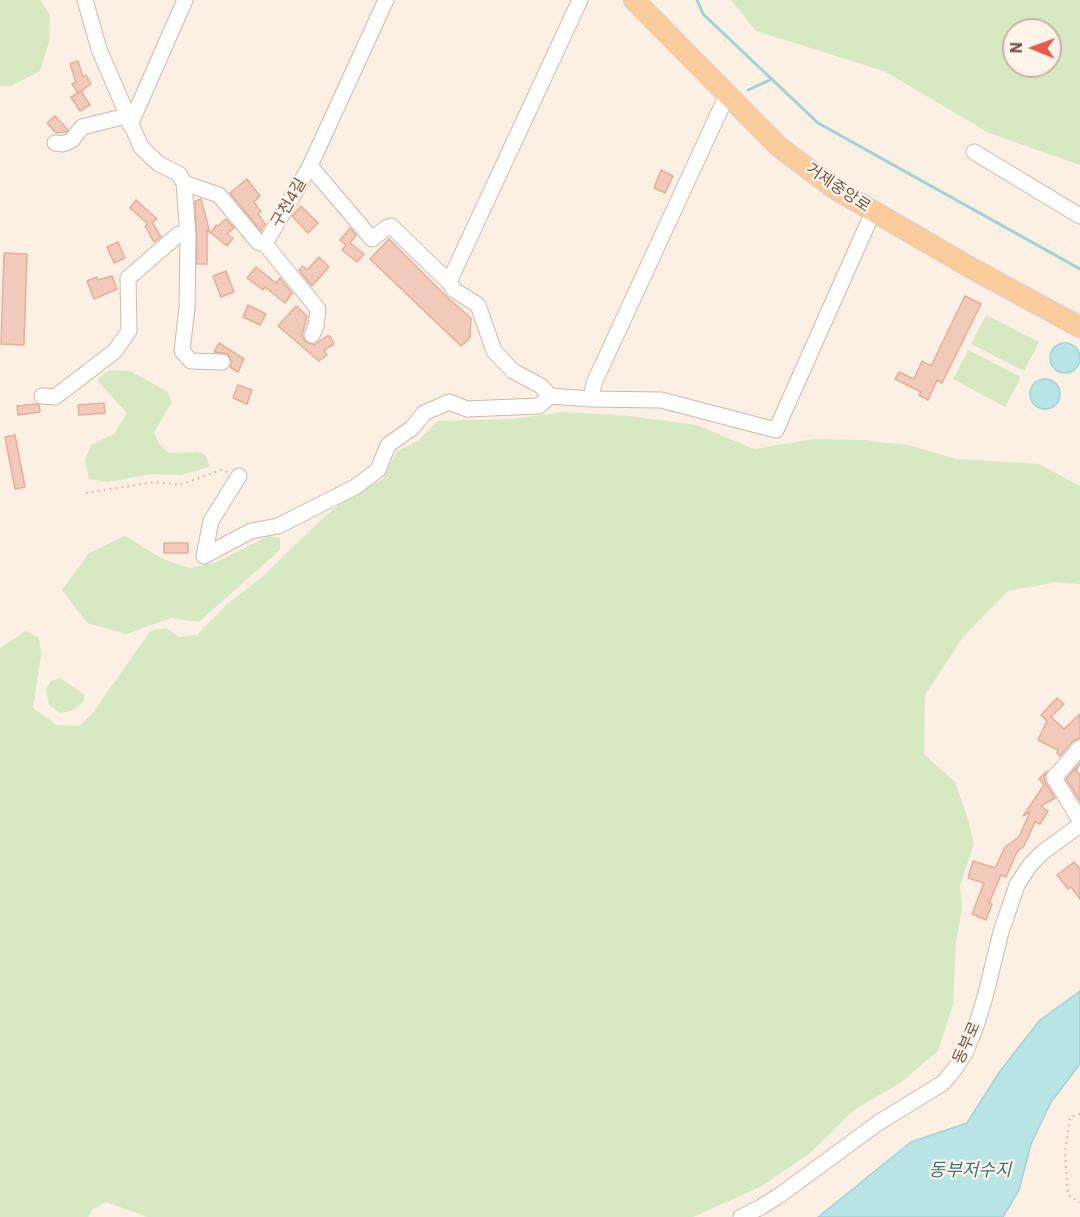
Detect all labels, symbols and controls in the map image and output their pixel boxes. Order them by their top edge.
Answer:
north arrow [1002,18,1062,78]
text: N [1006,42,1026,54]
street label: 거제중앙로 [802,159,874,217]
street label: 구천4길 [267,175,311,231]
street label: 동부로 [949,1019,985,1067]
water label: 동부저수지 [929,1160,1011,1182]

